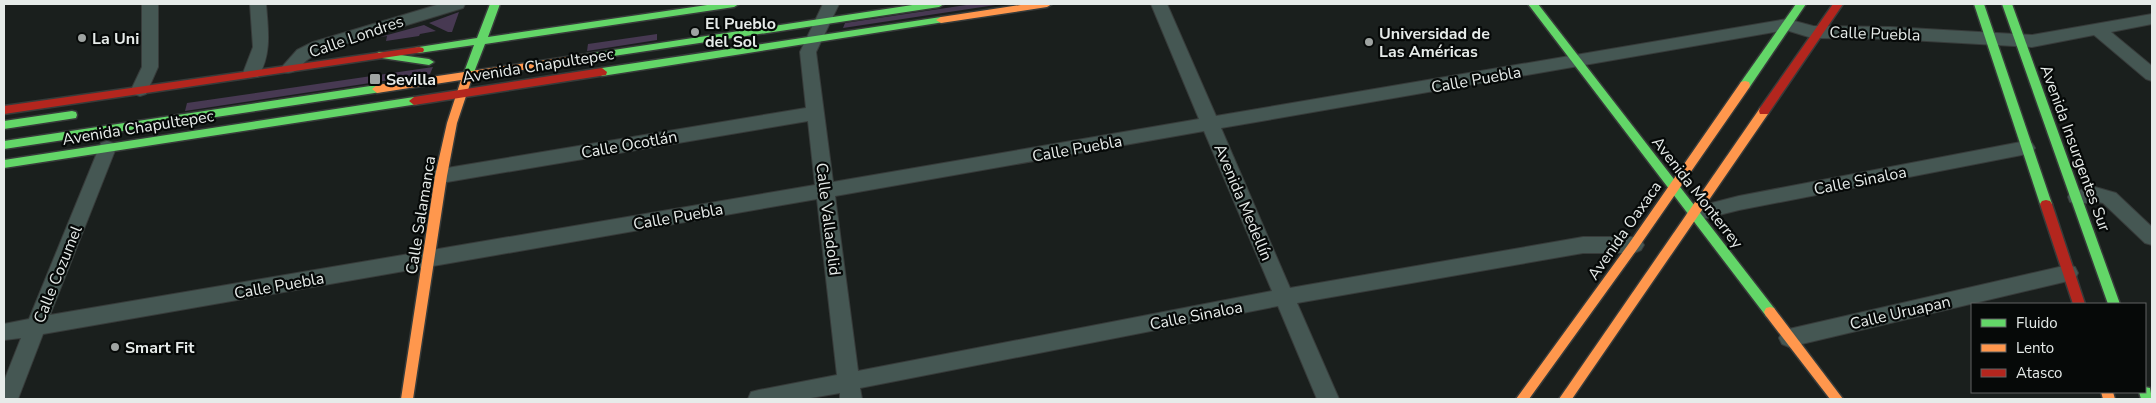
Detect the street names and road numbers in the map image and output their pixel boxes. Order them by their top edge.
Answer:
street label: Calle Londres [306,10,407,63]
street label: Calle Puebla [1829,21,1921,47]
street label: Avenida Chapultepec [461,43,616,89]
street label: Calle Puebla [1429,61,1523,99]
street label: Avenida Insurgentes Sur [2035,62,2115,235]
street label: Avenida Chapultepec [61,105,216,151]
street label: Calle Ocotlán [579,126,679,164]
street label: Calle Puebla [1030,130,1124,168]
street label: Avenida Monterrey [1647,132,1748,254]
street label: Avenida Medellín [1209,141,1278,264]
street label: Calle Salamanca [401,154,441,276]
street label: Calle Valladolid [810,161,846,277]
street label: Calle Sinaloa [1812,161,1909,201]
street label: Avenida Oaxaca [1583,177,1667,284]
street label: Calle Puebla [631,198,725,236]
street label: Calle Cozumel [28,222,88,326]
street label: Calle Puebla [232,267,326,305]
street label: Calle Uruapan [1848,291,1953,335]
street label: Calle Sinaloa [1148,296,1245,336]

